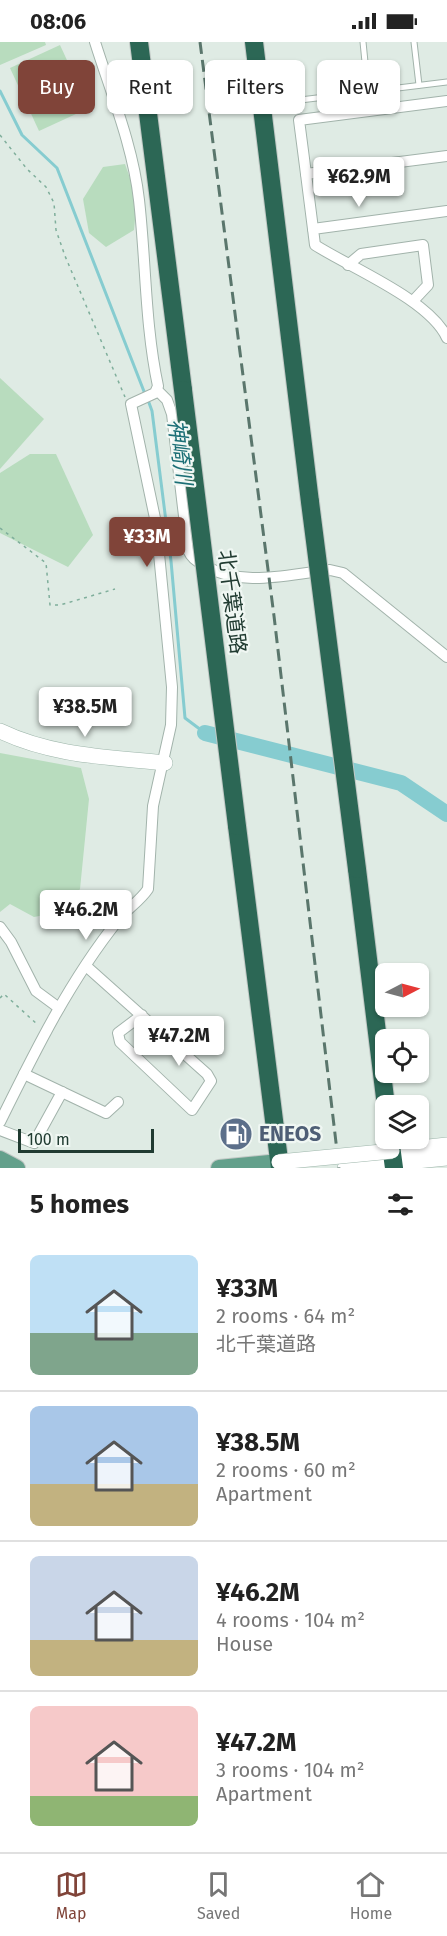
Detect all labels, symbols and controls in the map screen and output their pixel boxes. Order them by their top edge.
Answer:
text: 08:06 [30,8,86,35]
chip: Buy [18,60,95,114]
chip: Rent [107,60,193,114]
chip: Filters [205,60,305,114]
chip: New [317,60,400,114]
pin: ¥62.9M [310,157,408,208]
text: ¥62.9M [327,164,391,188]
water label: 神崎川 [163,418,198,488]
pin: ¥33M [111,517,183,568]
text: ¥33M [123,524,171,548]
street label: 北千葉道路 [213,548,251,656]
pin: ¥38.5M [36,687,134,738]
text: ¥38.5M [53,694,117,718]
pin: ¥46.2M [37,890,135,941]
text: ¥46.2M [54,897,118,921]
north arrow [375,963,429,1017]
map controls [375,963,429,1149]
pin: ¥47.2M [130,1016,228,1067]
text: ¥47.2M [148,1023,210,1047]
button: locate [375,1029,429,1083]
button: layers [375,1095,429,1149]
fuel station icon: ENEOS [218,1116,254,1152]
place label: ENEOS [259,1121,321,1147]
scale bar [18,1126,154,1154]
text: 100 m [27,1130,70,1149]
icon: filters [384,1188,417,1221]
text: 5 homes [30,1189,129,1220]
text: ¥33M [216,1273,278,1304]
icon: home [78,1279,150,1351]
text: 2 rooms · 64 m² [216,1304,355,1328]
text: 北千葉道路 [216,1332,316,1356]
text: ¥38.5M [216,1427,300,1458]
icon: home [78,1430,150,1502]
text: 2 rooms · 60 m² [216,1458,356,1482]
text: Apartment [216,1482,312,1506]
text: ¥46.2M [216,1577,300,1608]
icon: home [78,1580,150,1652]
text: 4 rooms · 104 m² [216,1608,365,1632]
text: House [216,1632,273,1656]
text: ¥47.2M [216,1727,297,1758]
icon: home [78,1730,150,1802]
text: 3 rooms · 104 m² [216,1758,364,1782]
text: Apartment [216,1782,312,1806]
tab: Map [55,1868,88,1923]
tab: Saved [197,1868,240,1923]
tab: Home [350,1868,392,1923]

